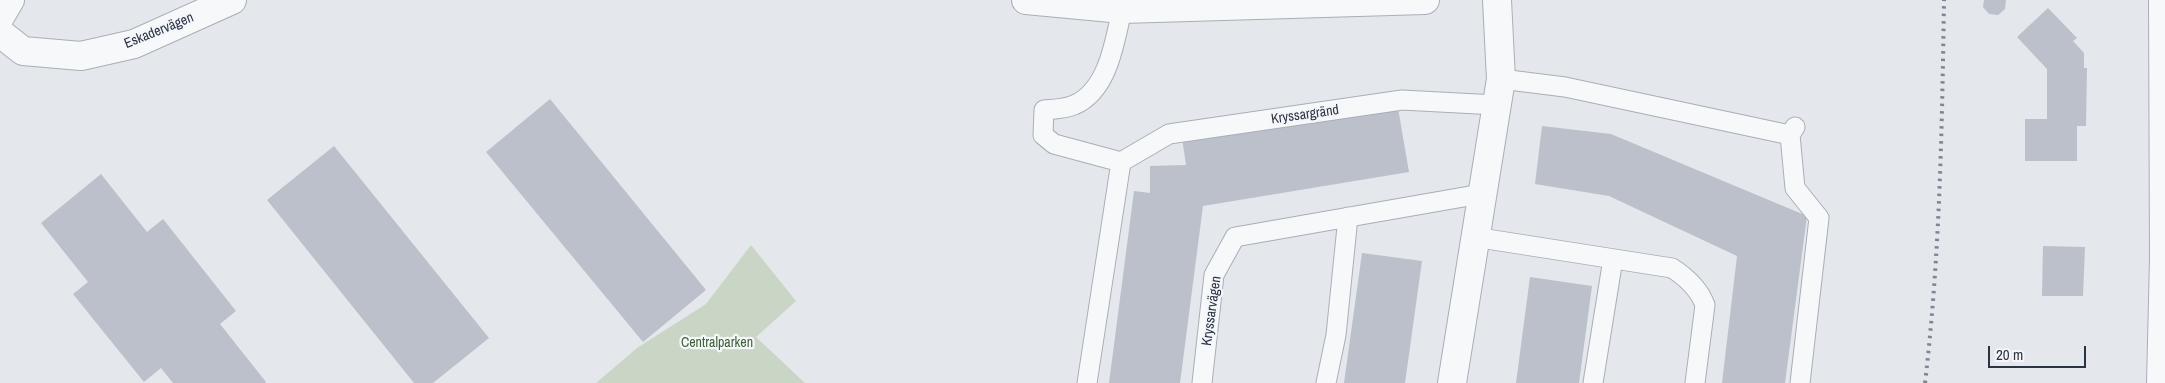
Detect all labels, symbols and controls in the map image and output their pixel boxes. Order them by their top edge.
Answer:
street label: Eskadervägen [122,9,196,53]
street label: Kryssargränd [1270,102,1340,128]
street label: Kryssarvägen [1199,275,1225,347]
park label: Centralparken [681,335,753,351]
scale bar [1990,336,2088,368]
text: 20 m [1996,344,2023,365]

